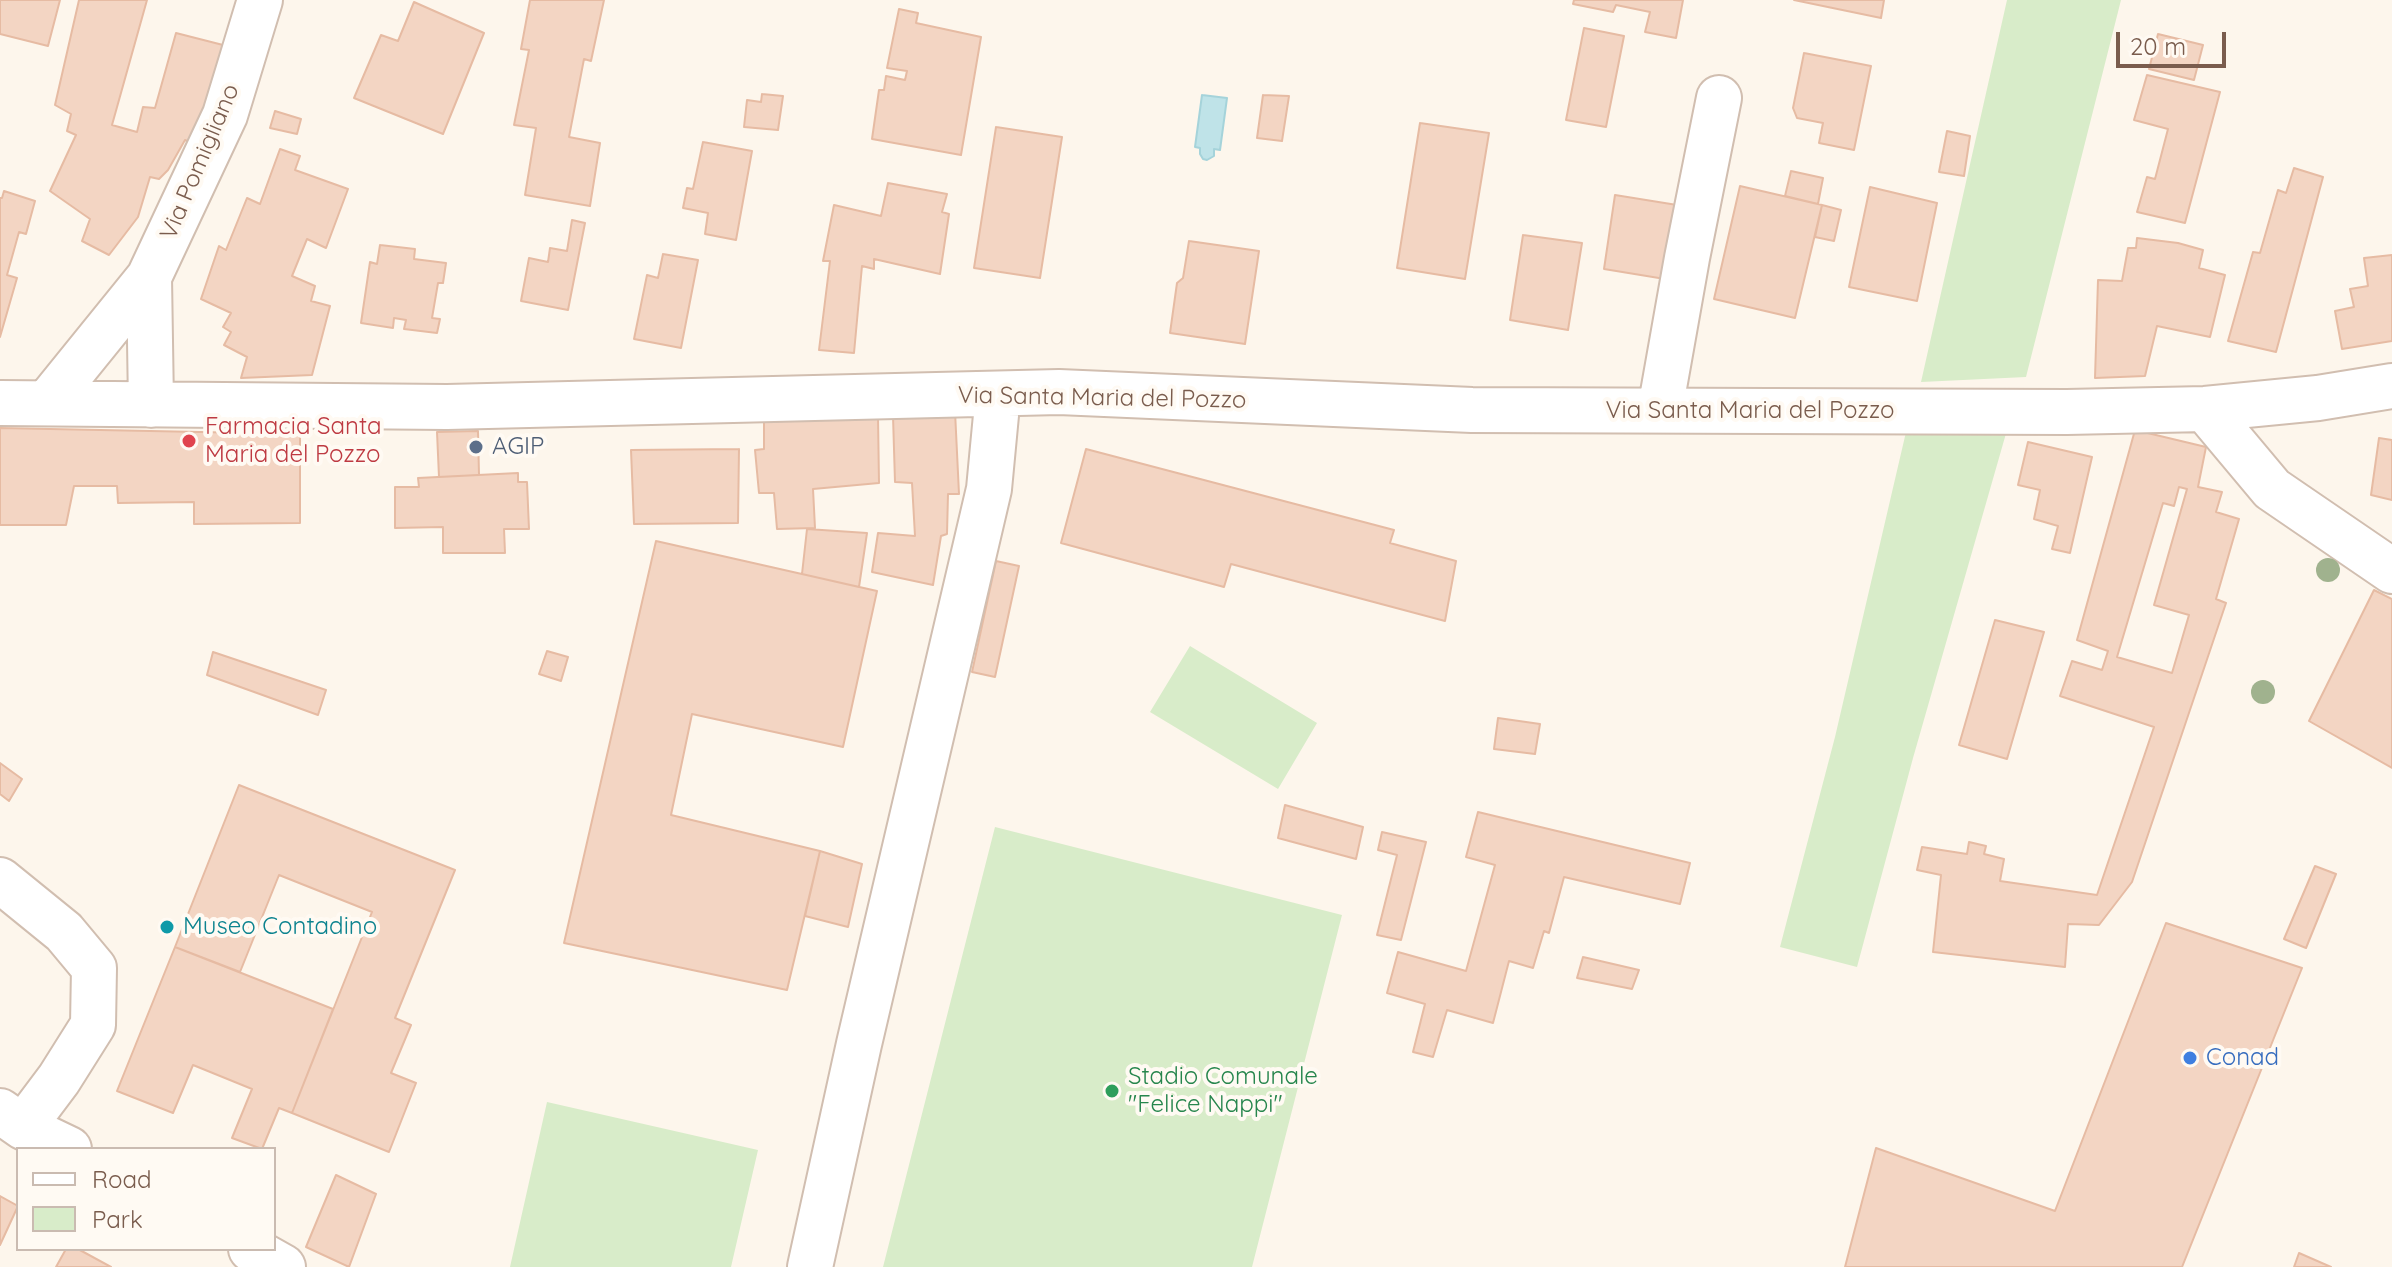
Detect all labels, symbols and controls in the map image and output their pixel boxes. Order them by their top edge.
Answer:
scale bar [2120,16,2230,66]
text: 20 m [2130,31,2186,61]
street label: Via Pomigliano [154,80,246,244]
street label: Via Santa Maria del Pozzo [957,381,1247,415]
street label: Via Santa Maria del Pozzo [1606,397,1894,425]
place label: Farmacia Santa Maria del Pozzo [205,413,382,469]
marker: Farmacia Santa Maria del Pozzo [180,432,198,450]
place label: AGIP [492,433,544,461]
marker: AGIP [467,438,485,456]
place label: Museo Contadino [183,913,377,941]
marker: Museo Contadino [158,918,176,936]
place label: Conad [2206,1044,2279,1072]
marker: Conad [2181,1049,2199,1067]
place label: Stadio Comunale "Felice Nappi" [1128,1063,1318,1119]
marker: Stadio Comunale "Felice Nappi" [1103,1082,1121,1100]
legend [16,1147,276,1251]
text: Road [92,1164,152,1194]
text: Park [92,1204,143,1234]

